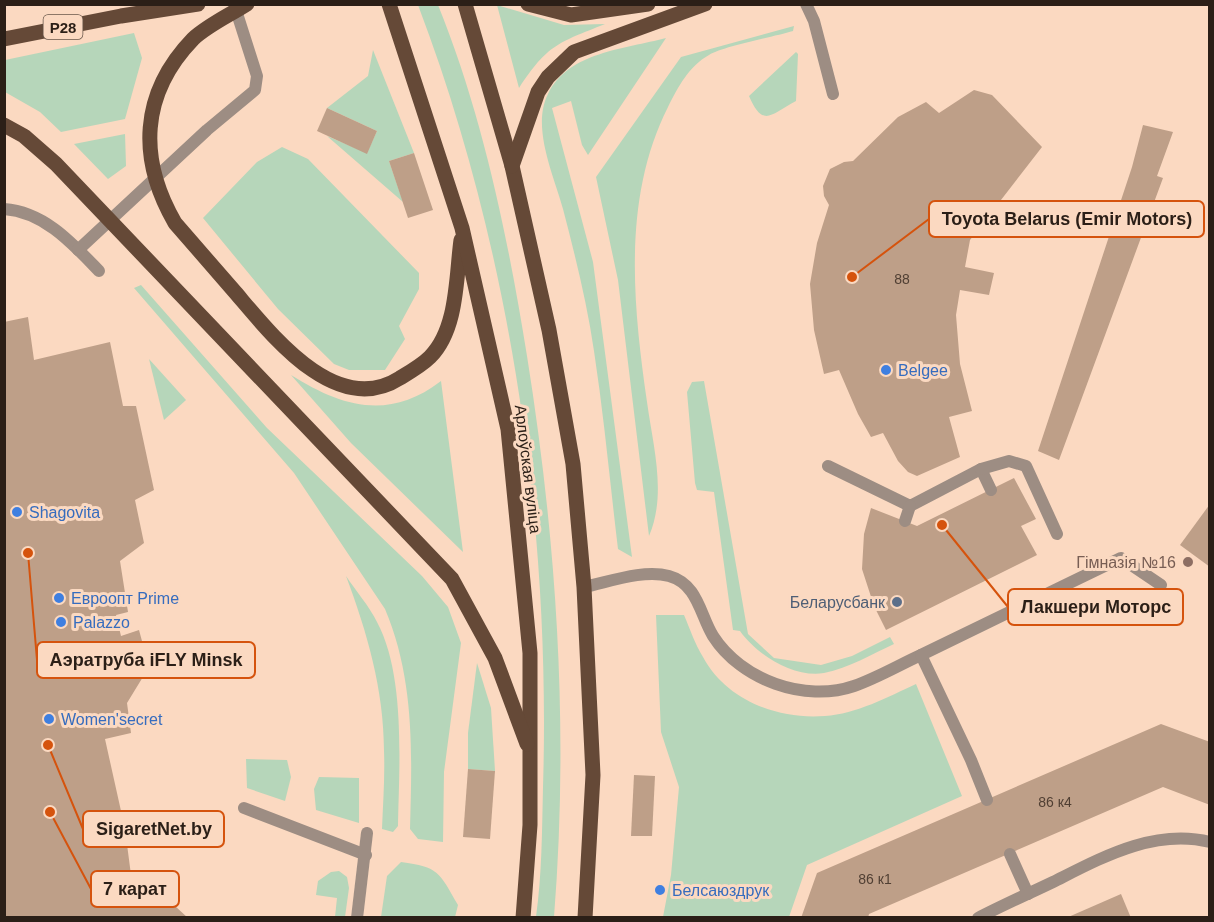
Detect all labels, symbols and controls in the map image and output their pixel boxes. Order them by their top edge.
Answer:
road number: Р28 [44,15,82,39]
callout: Toyota Belarus (Emir Motors) [929,201,1204,237]
text: Toyota Belarus (Emir Motors) [942,209,1192,229]
house number: 88 [894,271,910,287]
place label: Belgee [898,362,948,379]
marker: Belgee [879,363,893,377]
street label: Арлоўская вуліца [512,404,544,534]
place label: Shagovita [29,504,100,521]
marker: Shagovita [10,505,24,519]
place label: Гімназія №16 [1076,554,1176,571]
marker: Гімназія №16 [1181,555,1195,569]
callout: Лакшери Моторс [1008,589,1183,625]
place label: Евроопт Prime [71,590,179,607]
marker: Евроопт Prime [52,591,66,605]
place label: Беларусбанк [790,594,886,611]
marker: Беларусбанк [890,595,904,609]
text: Лакшери Моторс [1021,597,1171,617]
place label: Palazzo [73,614,130,631]
marker: Palazzo [54,615,68,629]
callout: Аэратруба iFLY Minsk [37,642,255,678]
text: Аэратруба iFLY Minsk [50,650,243,670]
place label: Women'secret [61,711,163,728]
marker: Women'secret [42,712,56,726]
house number: 86 к4 [1038,794,1072,810]
callout: SigaretNet.by [83,811,224,847]
text: SigaretNet.by [96,819,212,839]
callout: 7 карат [91,871,179,907]
house number: 86 к1 [858,871,892,887]
text: 7 карат [103,879,167,899]
place label: Белсаюздрук [672,882,770,899]
marker: Белсаюздрук [653,883,667,897]

